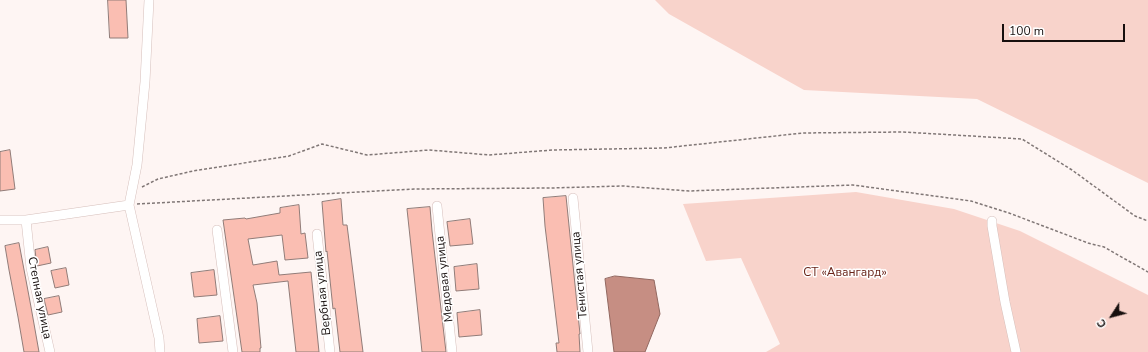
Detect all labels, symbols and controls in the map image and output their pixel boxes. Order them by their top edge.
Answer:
scale bar [1004,16,1127,42]
text: 100 m [1009,23,1044,39]
street label: Тенистая улица [569,231,591,319]
street label: Медовая улица [433,235,457,323]
street label: Вербная улица [311,250,335,336]
street label: Степная улица [24,256,54,340]
park label: СТ «Авангард» [803,266,887,280]
north arrow [1092,296,1132,336]
text: С [1094,316,1110,331]

